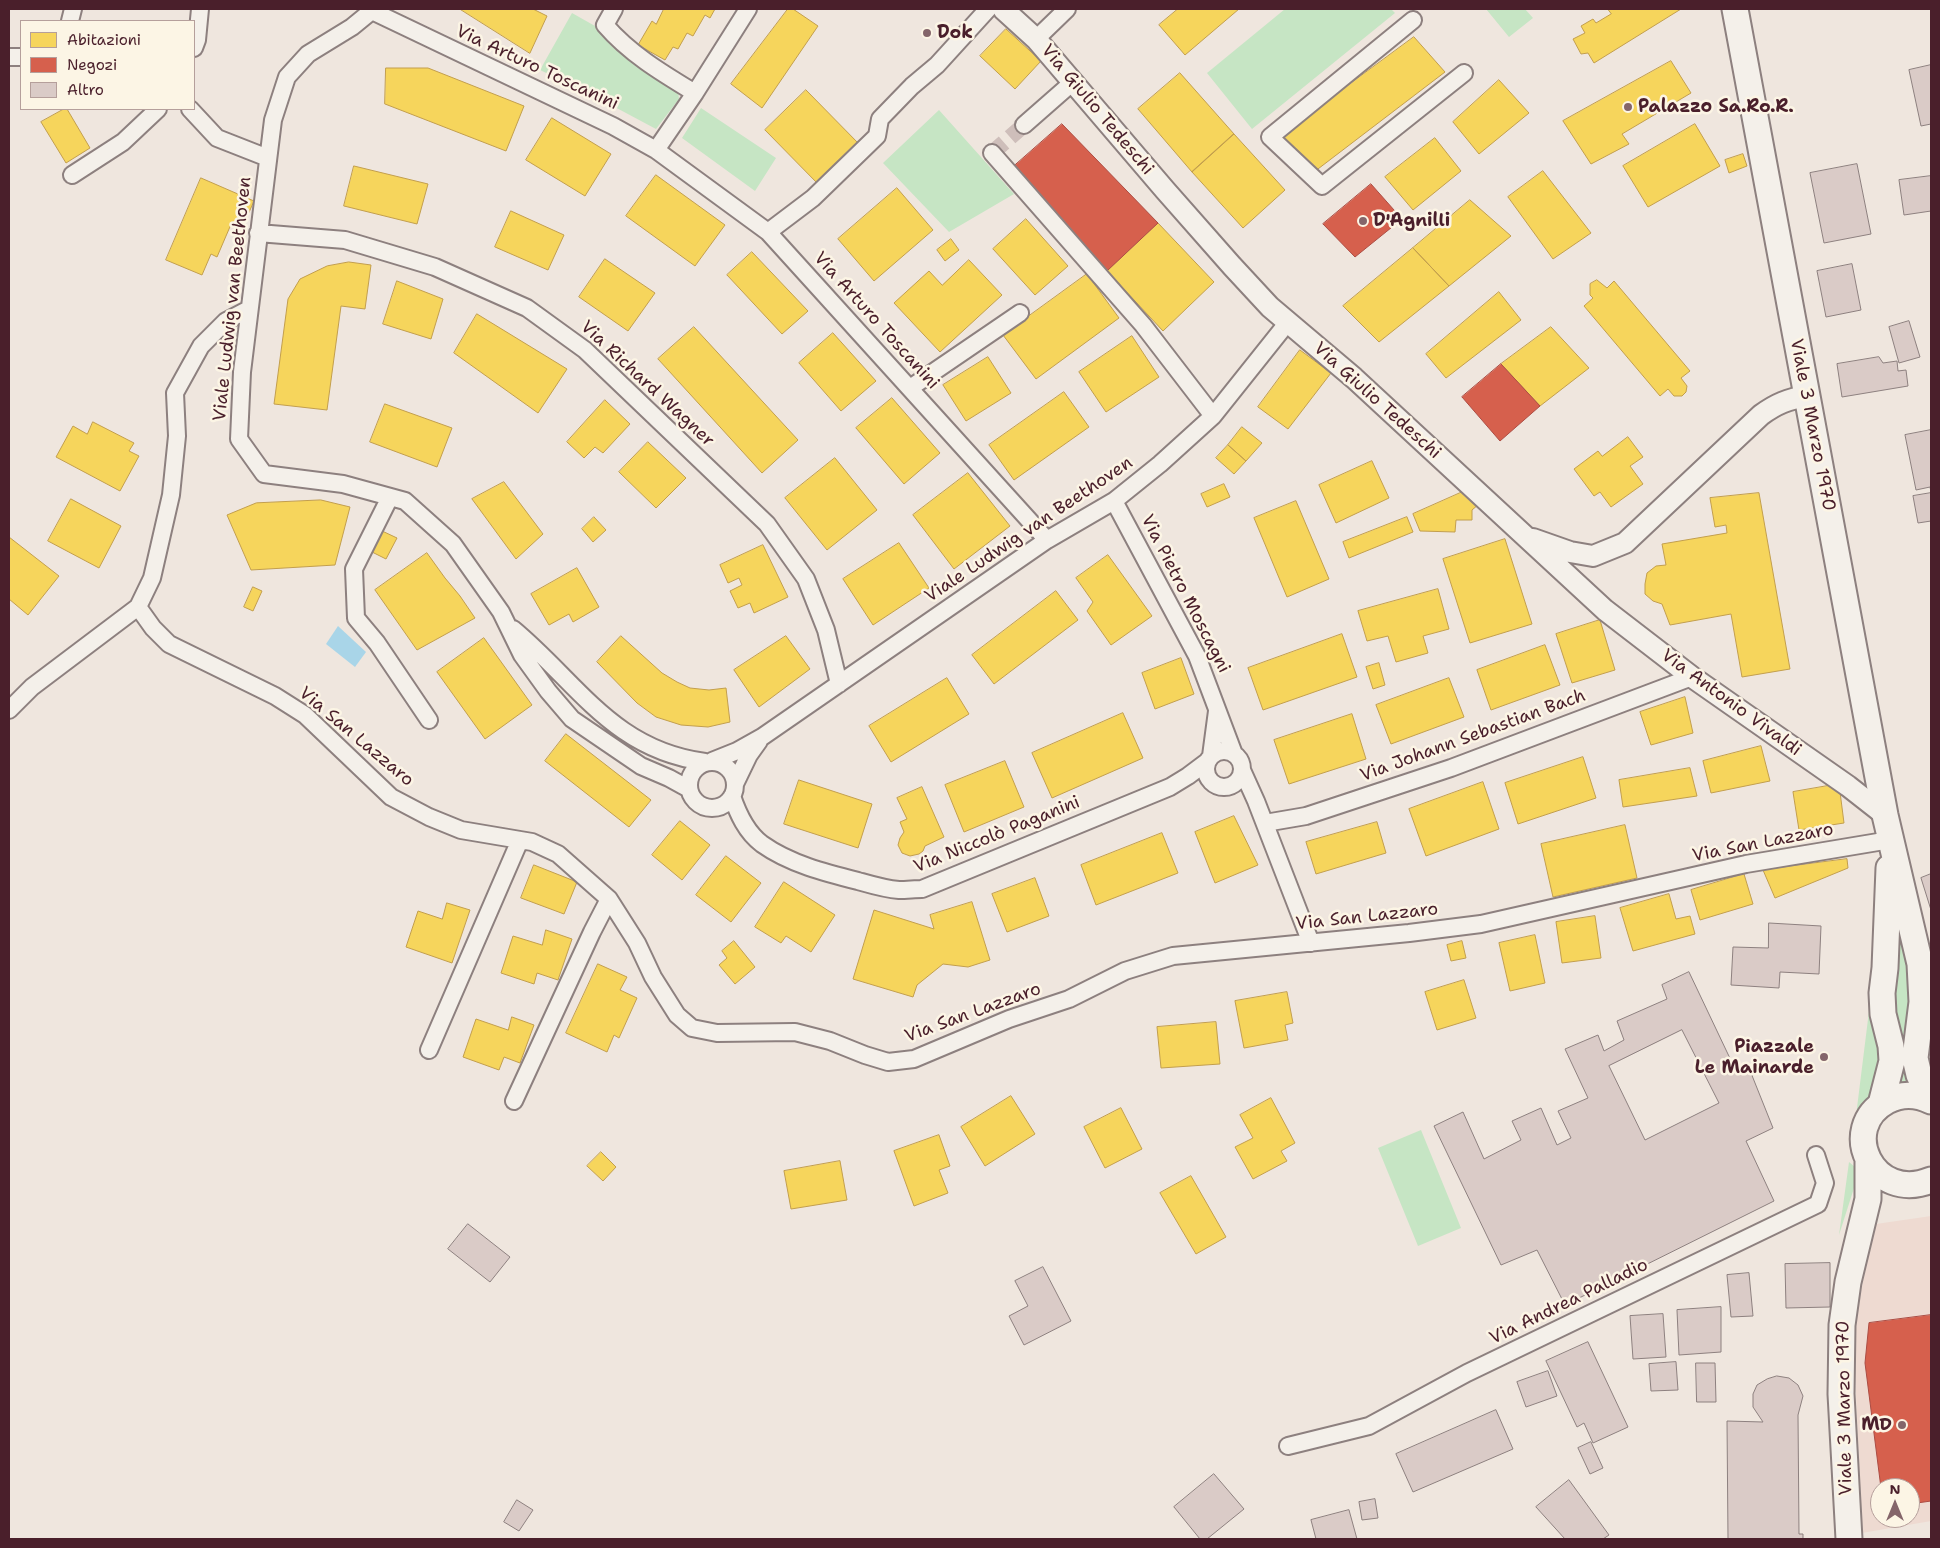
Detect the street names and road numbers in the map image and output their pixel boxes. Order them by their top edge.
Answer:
street label: Via Arturo Toscanini [452,21,622,115]
street label: Via Giulio Tedeschi [1036,40,1158,180]
street label: Viale Ludwig van Beethoven [209,176,257,422]
street label: Via Arturo Toscanini [809,248,943,394]
street label: Via Richard Wagner [576,316,718,452]
street label: Viale 3 Marzo 1970 [1785,337,1839,513]
street label: Via Giulio Tedeschi [1309,338,1445,464]
street label: Viale Ludwig van Beethoven [921,452,1137,608]
street label: Via Pietro Moscagni [1136,511,1234,677]
street label: Via Antonio Vivaldi [1657,645,1805,761]
street label: Via San Lazzaro [294,683,418,791]
street label: Via Johann Sebastian Bach [1357,685,1589,787]
street label: Via Niccolò Paganini [911,792,1083,878]
street label: Via San Lazzaro [1691,819,1835,867]
street label: Via San Lazzaro [1295,899,1439,935]
street label: Via San Lazzaro [902,978,1044,1048]
street label: Via Andrea Palladio [1486,1254,1652,1350]
street label: Viale 3 Marzo 1970 [1833,1320,1857,1496]

